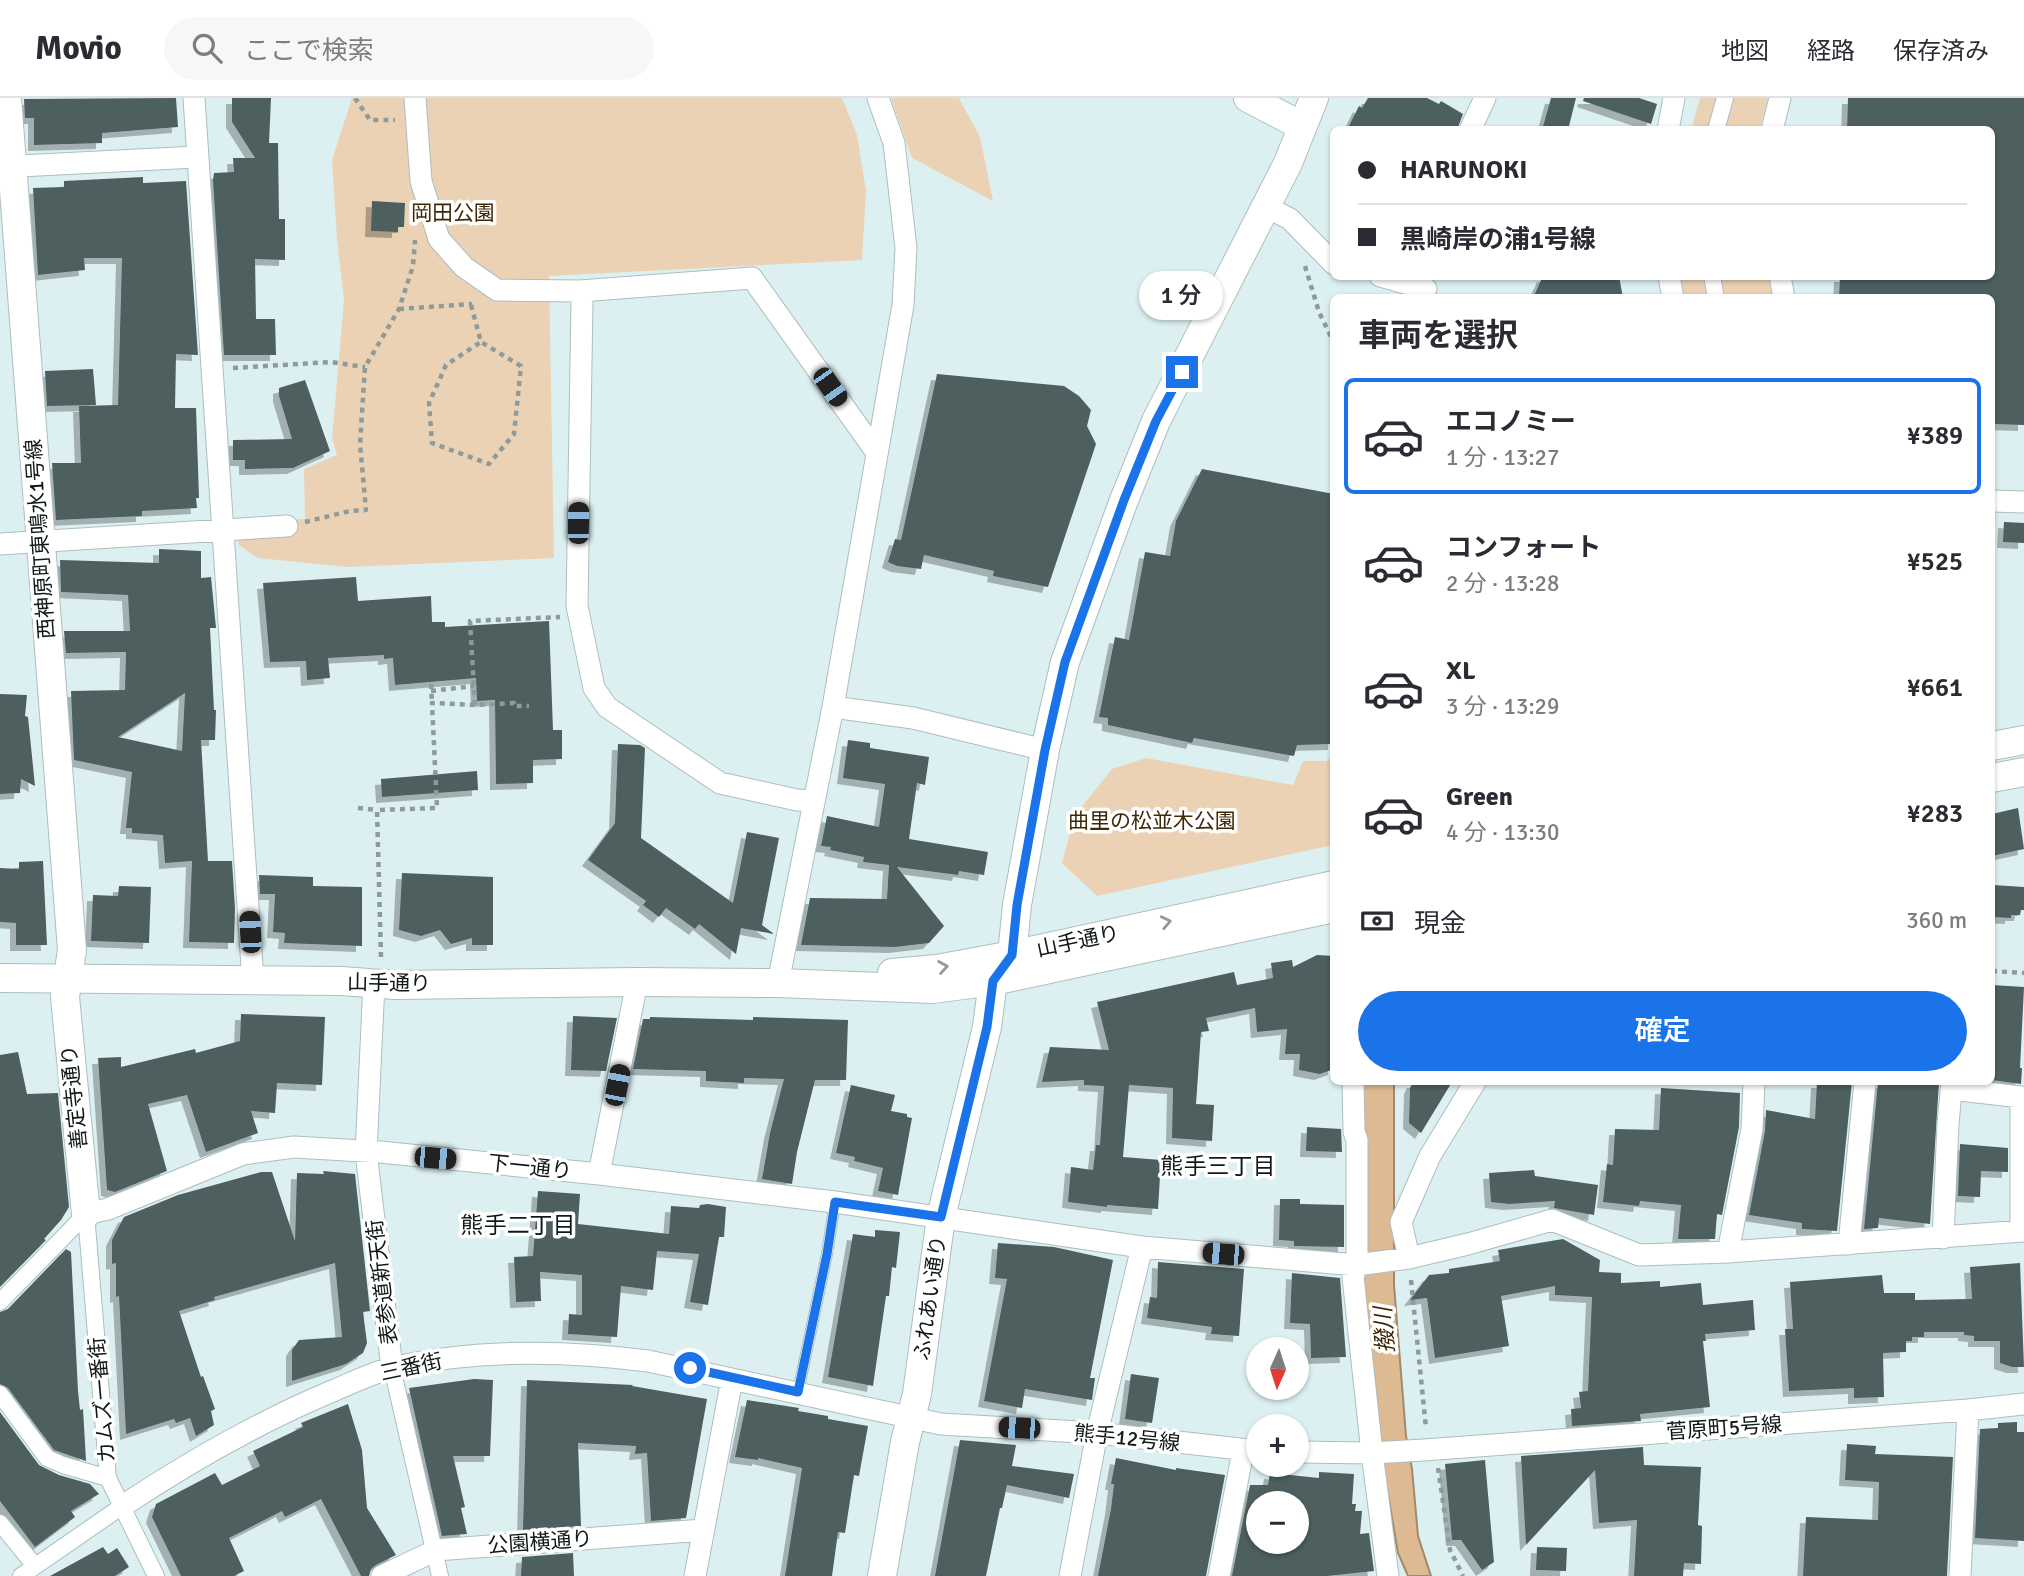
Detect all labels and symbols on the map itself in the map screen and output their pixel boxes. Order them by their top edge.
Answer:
park label: 岡田公園 [411,200,495,226]
callout: 1 分 [1140,271,1224,320]
route end [1166,356,1198,388]
car [810,364,851,410]
street label: 西神原町東鳴水1号線 [20,438,60,640]
car [568,502,589,544]
park label: 曲里の松並木公園 [1068,808,1236,834]
car [239,910,262,954]
one-way arrow [1160,916,1172,930]
street label: 山手通り [1034,920,1122,962]
one-way arrow [937,960,949,975]
street label: 山手通り [347,969,431,997]
street label: 善定寺通り [56,1043,92,1151]
car [603,1062,632,1108]
car [414,1146,457,1170]
street label: 下一通り [487,1150,573,1184]
district label: 熊手三丁目 [1161,1152,1276,1181]
district label: 熊手二丁目 [461,1211,576,1240]
street label: 表参道新天街 [361,1218,403,1346]
street label: ふれあい通り [908,1234,952,1362]
car [1202,1242,1245,1266]
water label: 撥川 [1368,1303,1401,1354]
street label: カムズ一番街 [84,1336,120,1464]
north arrow [1246,1337,1309,1400]
street label: 三番街 [377,1348,445,1386]
route start [674,1352,706,1384]
street label: 菅原町5号線 [1665,1411,1783,1445]
car [998,1416,1041,1440]
street label: 熊手12号線 [1073,1419,1181,1457]
street label: 公園横通り [487,1525,593,1559]

